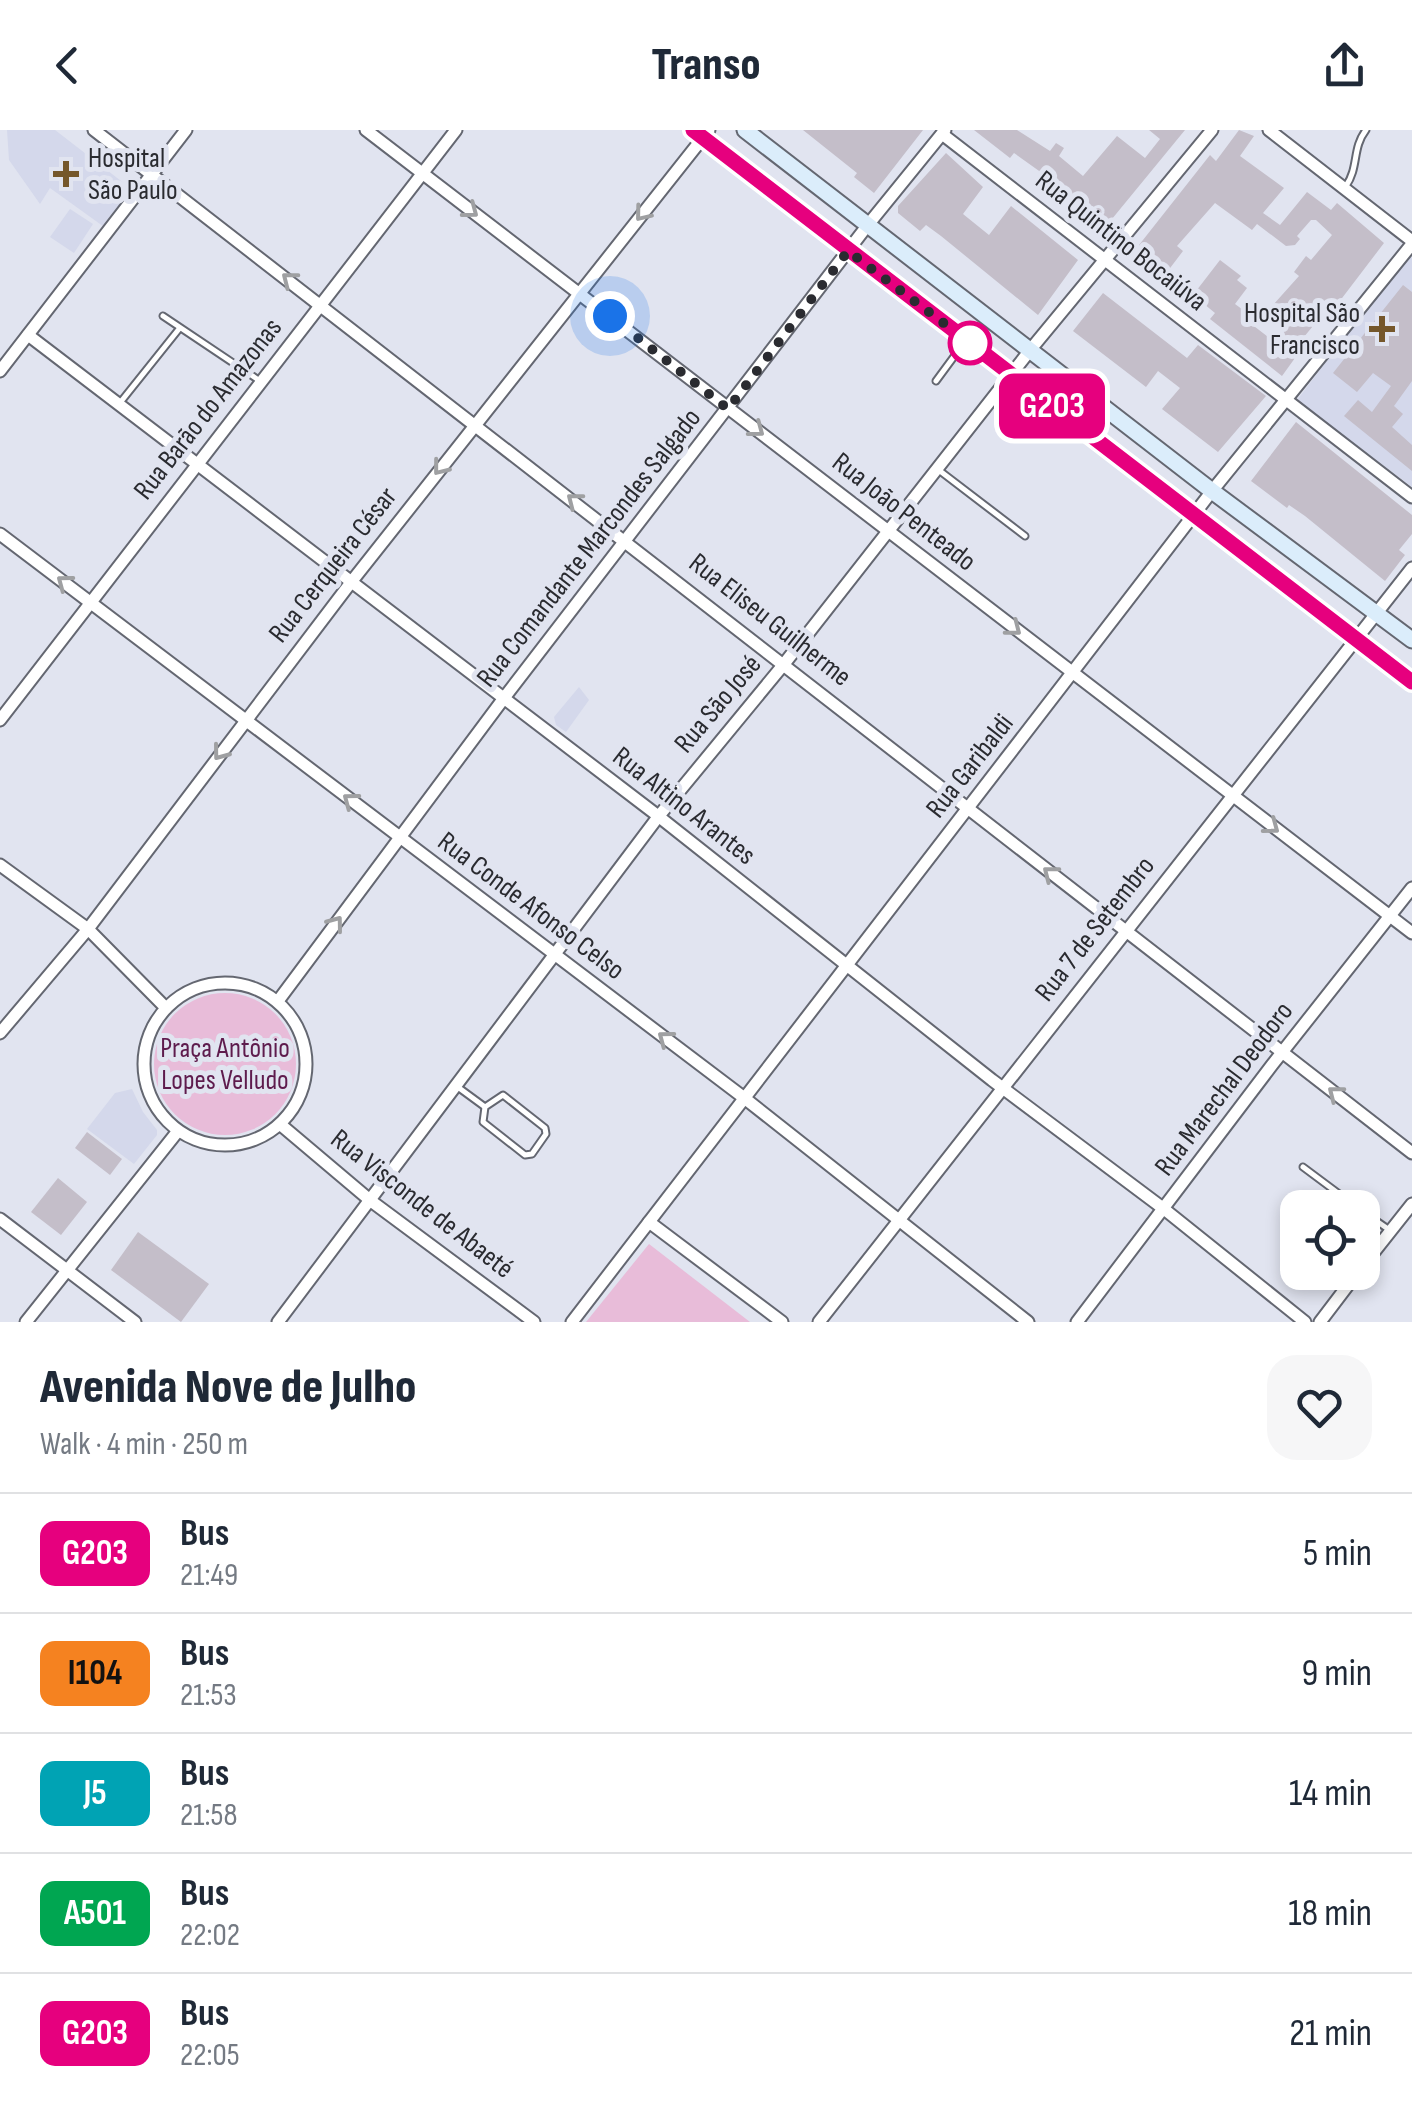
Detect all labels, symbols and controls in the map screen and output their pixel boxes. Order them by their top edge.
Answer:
icon: back [40,38,95,93]
text: Transo [652,38,760,93]
icon: share [1317,38,1372,93]
place label: Hospital São Paulo [88,142,178,207]
marker: Hospital São Paulo [53,161,79,187]
street label: Rua Quintino Bocaiúva [1029,164,1213,318]
one-way arrow [460,199,478,216]
one-way arrow [636,202,654,220]
one-way arrow [283,274,301,291]
your location [585,291,635,341]
place label: Hospital São Francisco [1244,297,1360,362]
street label: Rua Barão do Amazonas [127,312,289,506]
marker: Hospital São Francisco [1369,316,1395,342]
unlabelled marker [949,322,991,364]
line badge: G203 [982,374,1122,438]
text: G203 [1019,385,1085,428]
street label: Rua Comandante Marcondes Salgado [470,402,708,694]
one-way arrow [746,419,764,436]
street label: Rua João Penteado [826,446,982,578]
one-way arrow [434,457,452,475]
street label: Rua Cerqueira César [262,481,404,649]
one-way arrow [567,494,585,512]
street label: Rua Eliseu Guilherme [682,546,858,694]
one-way arrow [57,576,75,594]
one-way arrow [1002,617,1020,635]
street label: Rua São José [668,648,768,760]
street label: Rua Garibaldi [919,708,1021,824]
street label: Rua Altino Arantes [606,740,762,872]
one-way arrow [215,742,232,760]
one-way arrow [343,794,361,812]
one-way arrow [1261,815,1279,832]
street label: Rua Conde Afonso Celso [431,825,631,987]
street label: Rua 7 de Setembro [1028,850,1162,1008]
one-way arrow [1044,867,1062,885]
one-way arrow [324,916,341,934]
street label: Rua Marechal Deodoro [1148,996,1300,1182]
park label: Praça Antônio Lopes Velludo [160,1032,290,1097]
one-way arrow [658,1033,676,1050]
one-way arrow [1328,1088,1346,1105]
street label: Rua Visconde de Abaeté [324,1122,520,1286]
map controls [1280,1190,1380,1290]
button: locate [1280,1190,1380,1290]
button: heart [1267,1355,1372,1460]
text: Avenida Nove de Julho [40,1359,416,1416]
text: Walk · 4 min · 250 m [40,1425,248,1464]
text: Bus [180,1511,229,1556]
text: 5 min [1303,1531,1372,1576]
text: G203 [62,1532,128,1575]
text: 21:49 [180,1556,238,1595]
text: Bus [180,1631,229,1676]
text: 9 min [1301,1651,1372,1696]
text: I104 [68,1652,122,1695]
text: 21:53 [180,1676,237,1715]
text: Bus [180,1751,229,1796]
text: 14 min [1289,1771,1372,1816]
text: J5 [83,1772,107,1815]
text: 21:58 [180,1796,237,1835]
text: Bus [180,1871,229,1916]
text: 18 min [1288,1891,1372,1936]
text: A501 [64,1892,126,1935]
text: 22:02 [180,1916,240,1955]
text: Bus [180,1991,229,2036]
text: 21 min [1289,2011,1372,2056]
text: G203 [62,2012,128,2055]
text: 22:05 [180,2036,240,2075]

